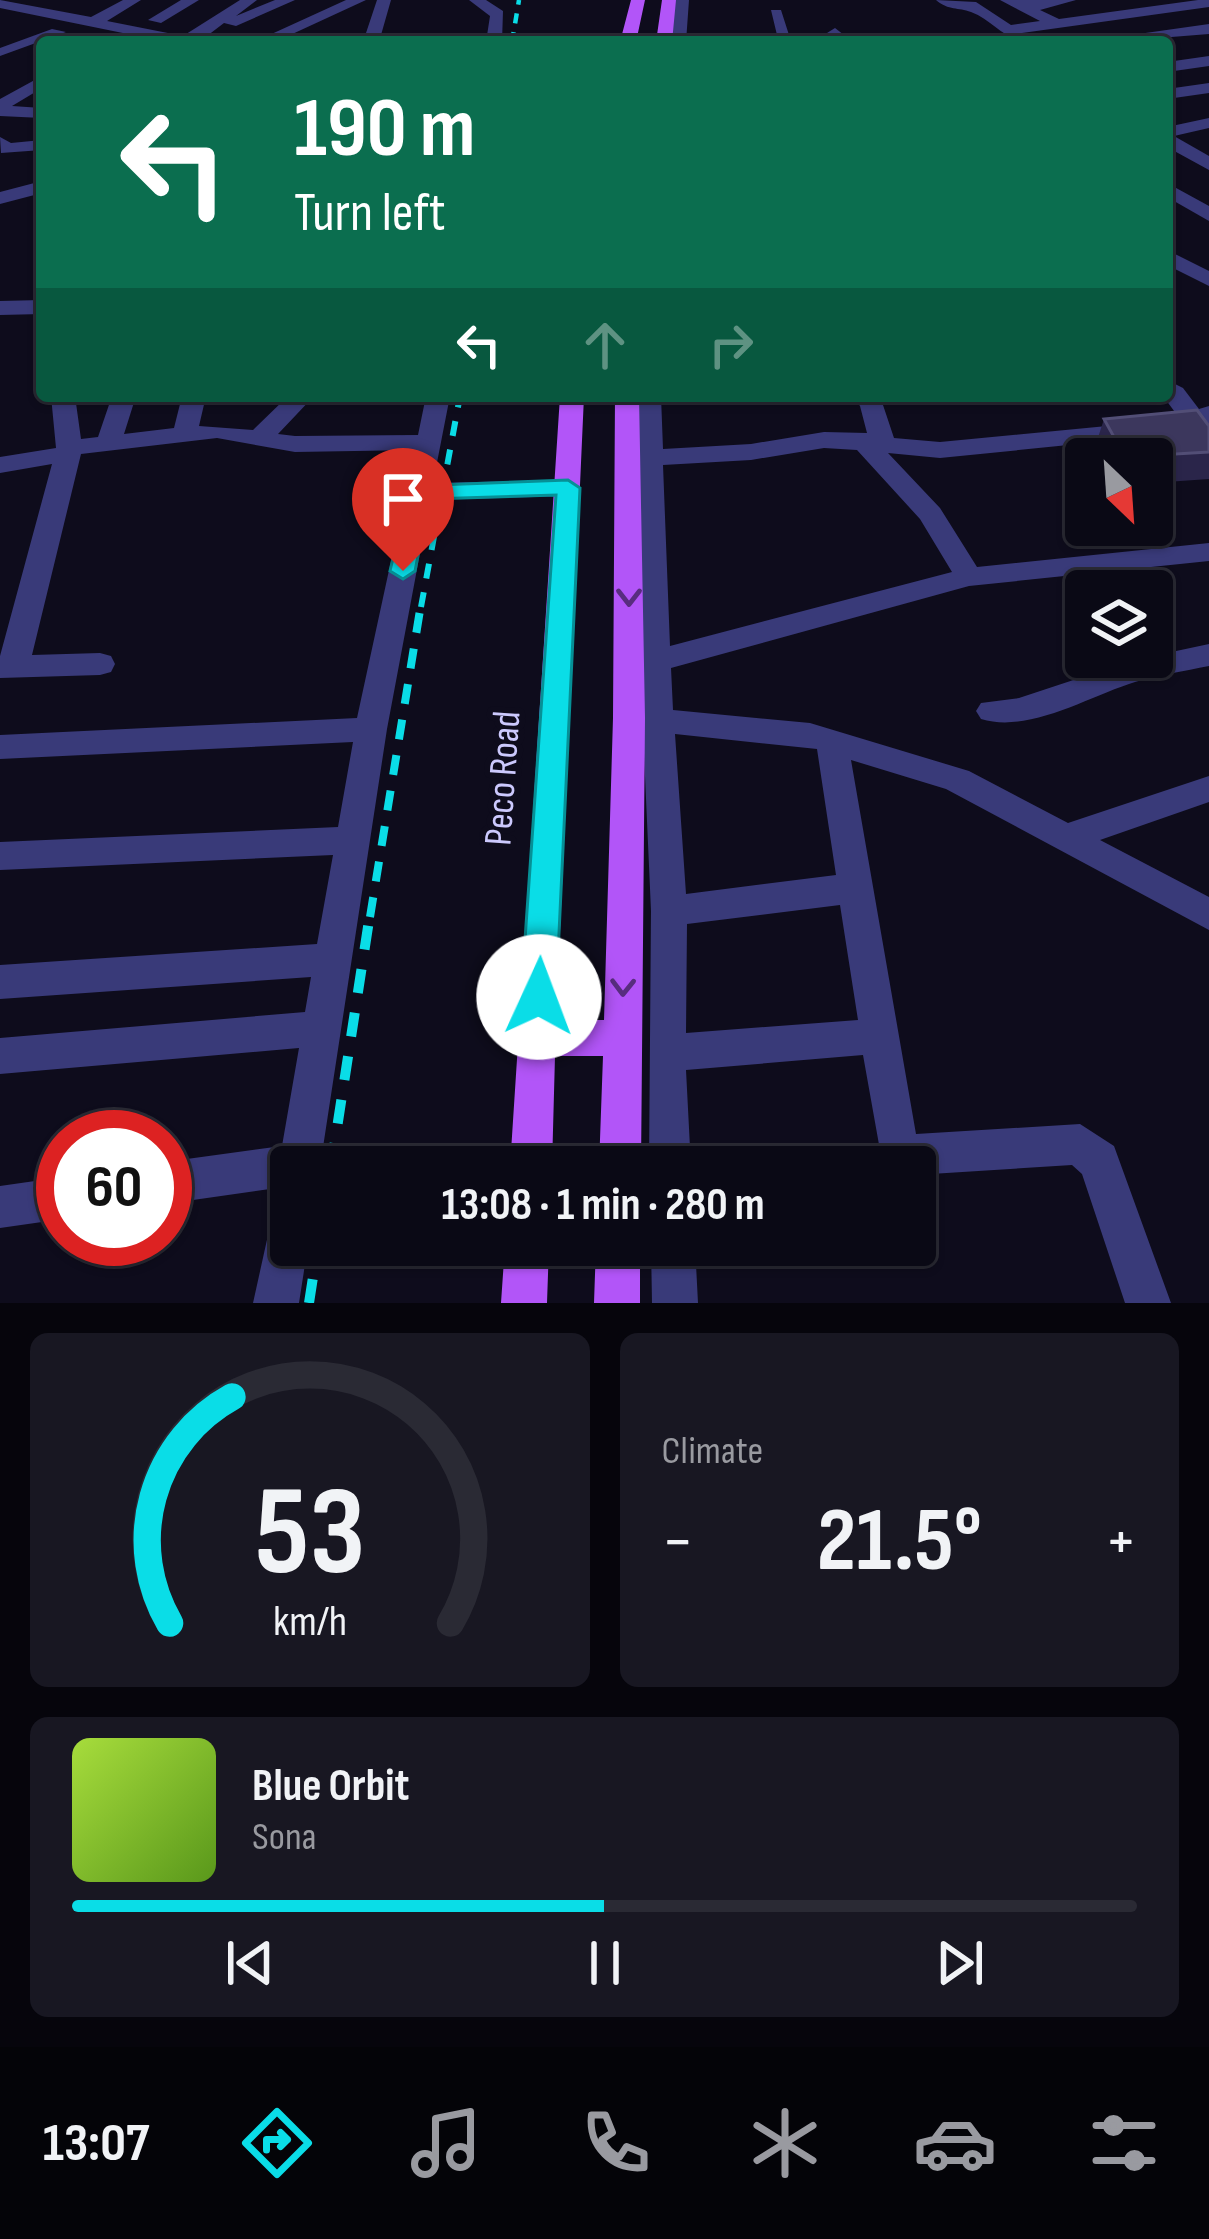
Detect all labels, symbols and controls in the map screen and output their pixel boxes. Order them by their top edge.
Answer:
text: 190 m [294,79,476,180]
icon: left [96,84,252,240]
text: Turn left [294,181,446,246]
icon: left [446,312,512,378]
icon: ahead [572,312,638,378]
icon: right [698,312,764,378]
north arrow [1065,438,1173,546]
map controls [1065,438,1173,678]
pin [352,448,454,571]
icon: arrive [370,466,436,532]
button: layers [1065,570,1173,678]
one-way arrow [616,589,642,607]
street label: Peco Road [475,709,532,847]
position arrow [476,934,602,1060]
one-way arrow [611,978,637,997]
speed limit sign: 60 [36,1110,192,1266]
text: 13:08 · 1 min · 280 m [441,1178,765,1233]
text: Climate [662,1428,763,1475]
text: 53 [254,1460,365,1609]
text: 21.5° [817,1488,982,1596]
text: − [662,1503,694,1582]
text: + [1105,1503,1137,1582]
text: km/h [273,1596,347,1648]
text: Blue Orbit [252,1759,409,1814]
text: Sona [252,1814,317,1861]
icon: previous [217,1930,283,1996]
icon: pause [572,1930,638,1996]
icon: next [927,1930,993,1996]
icon: directions [235,2101,319,2185]
icon: music [404,2101,488,2185]
icon: phone [574,2101,658,2185]
icon: climate [743,2101,827,2185]
icon: car [913,2101,997,2185]
icon: filters [1082,2101,1166,2185]
text: 13:07 [43,2111,149,2176]

